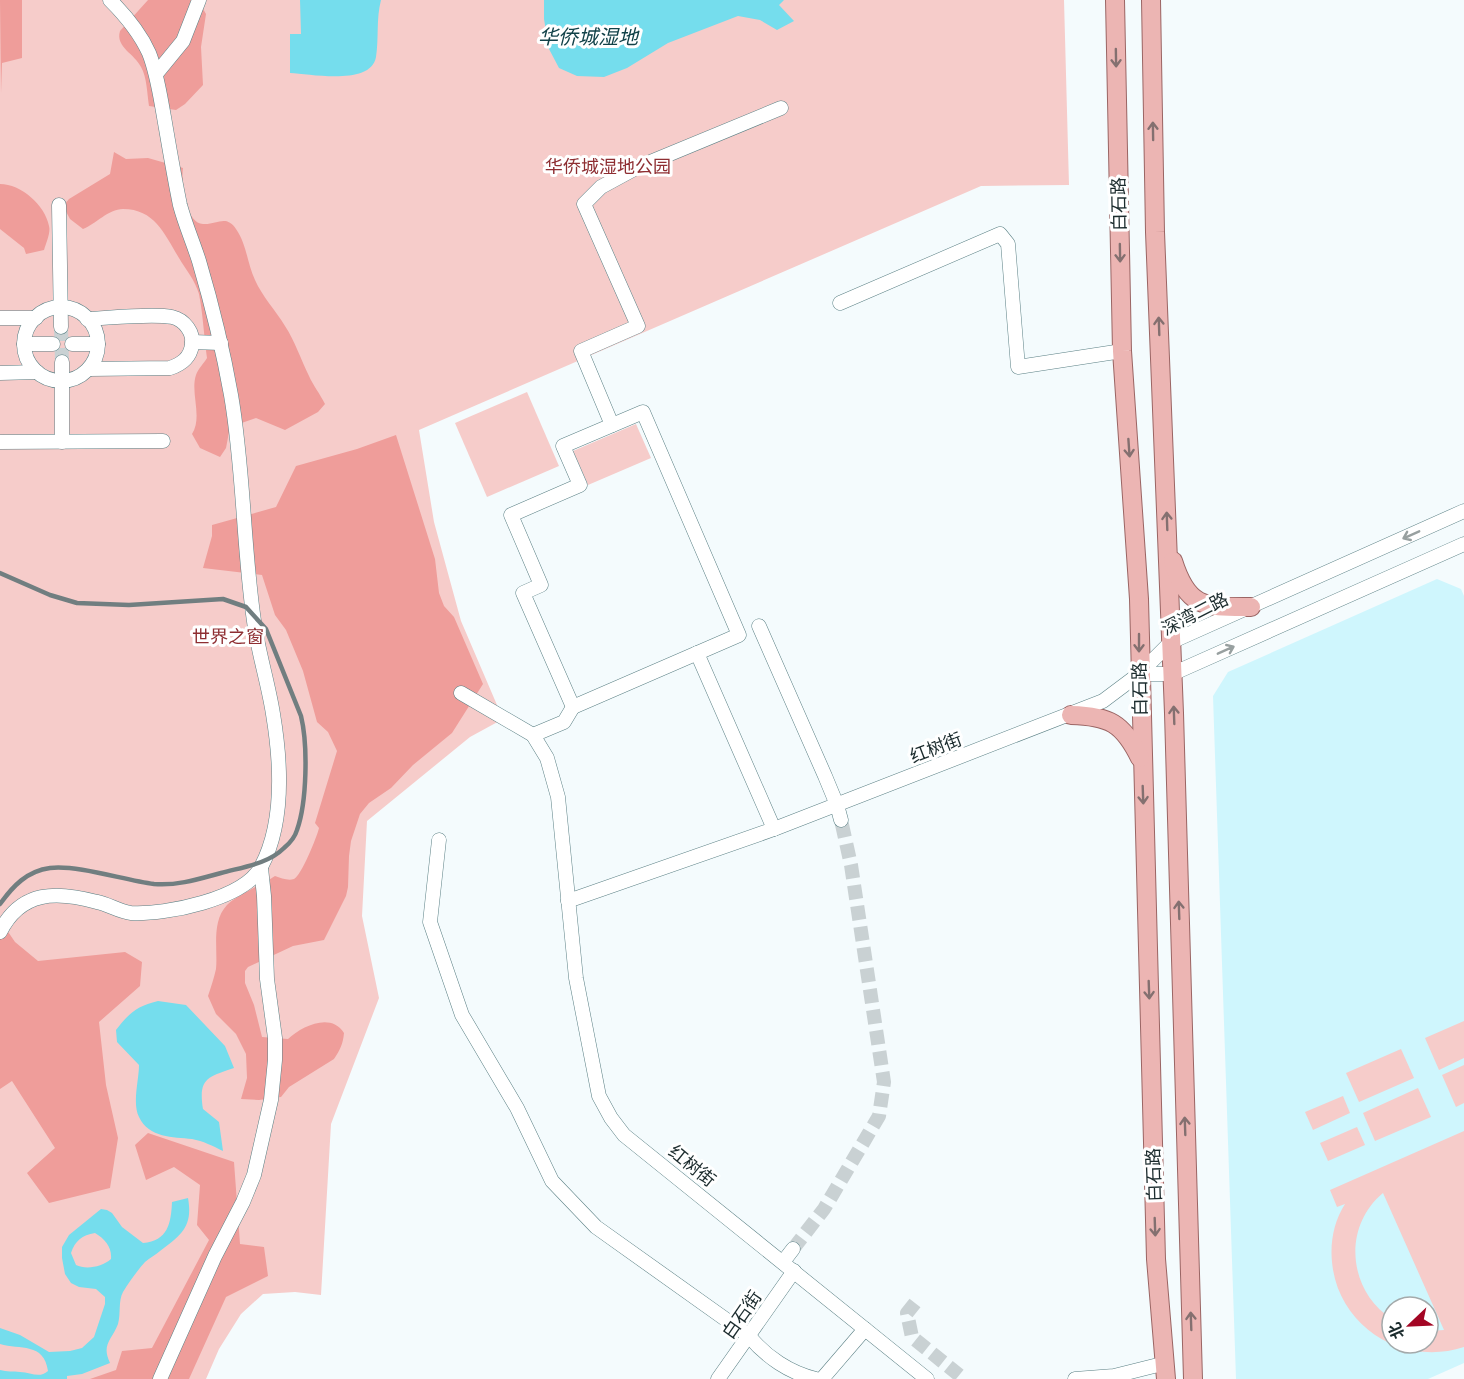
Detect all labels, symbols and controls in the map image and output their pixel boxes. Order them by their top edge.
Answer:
water label: 华侨城湿地 [538,26,640,49]
one-way arrow [1110,48,1122,68]
one-way arrow [1148,121,1159,141]
park label: 华侨城湿地公园 [545,156,671,178]
street label: 白石路 [1108,177,1130,231]
one-way arrow [1114,243,1126,263]
one-way arrow [1154,316,1165,336]
one-way arrow [1123,438,1134,458]
one-way arrow [1161,511,1173,531]
one-way arrow [1402,530,1420,541]
street label: 深湾二路 [1158,588,1232,640]
park label: 世界之窗 [192,626,264,648]
one-way arrow [1133,632,1145,652]
one-way arrow [1216,644,1234,655]
street label: 白石路 [1129,662,1151,716]
one-way arrow [1168,705,1179,725]
street label: 红树街 [907,728,965,768]
one-way arrow [1137,785,1149,805]
one-way arrow [1174,900,1185,920]
one-way arrow [1143,980,1154,1000]
one-way arrow [1180,1116,1191,1136]
street label: 红树街 [664,1140,720,1192]
street label: 白石路 [1142,1148,1166,1202]
one-way arrow [1150,1217,1161,1237]
street label: 白石街 [718,1287,766,1343]
north arrow [1380,1295,1440,1355]
one-way arrow [1186,1311,1197,1331]
text: 北 [1385,1320,1409,1342]

